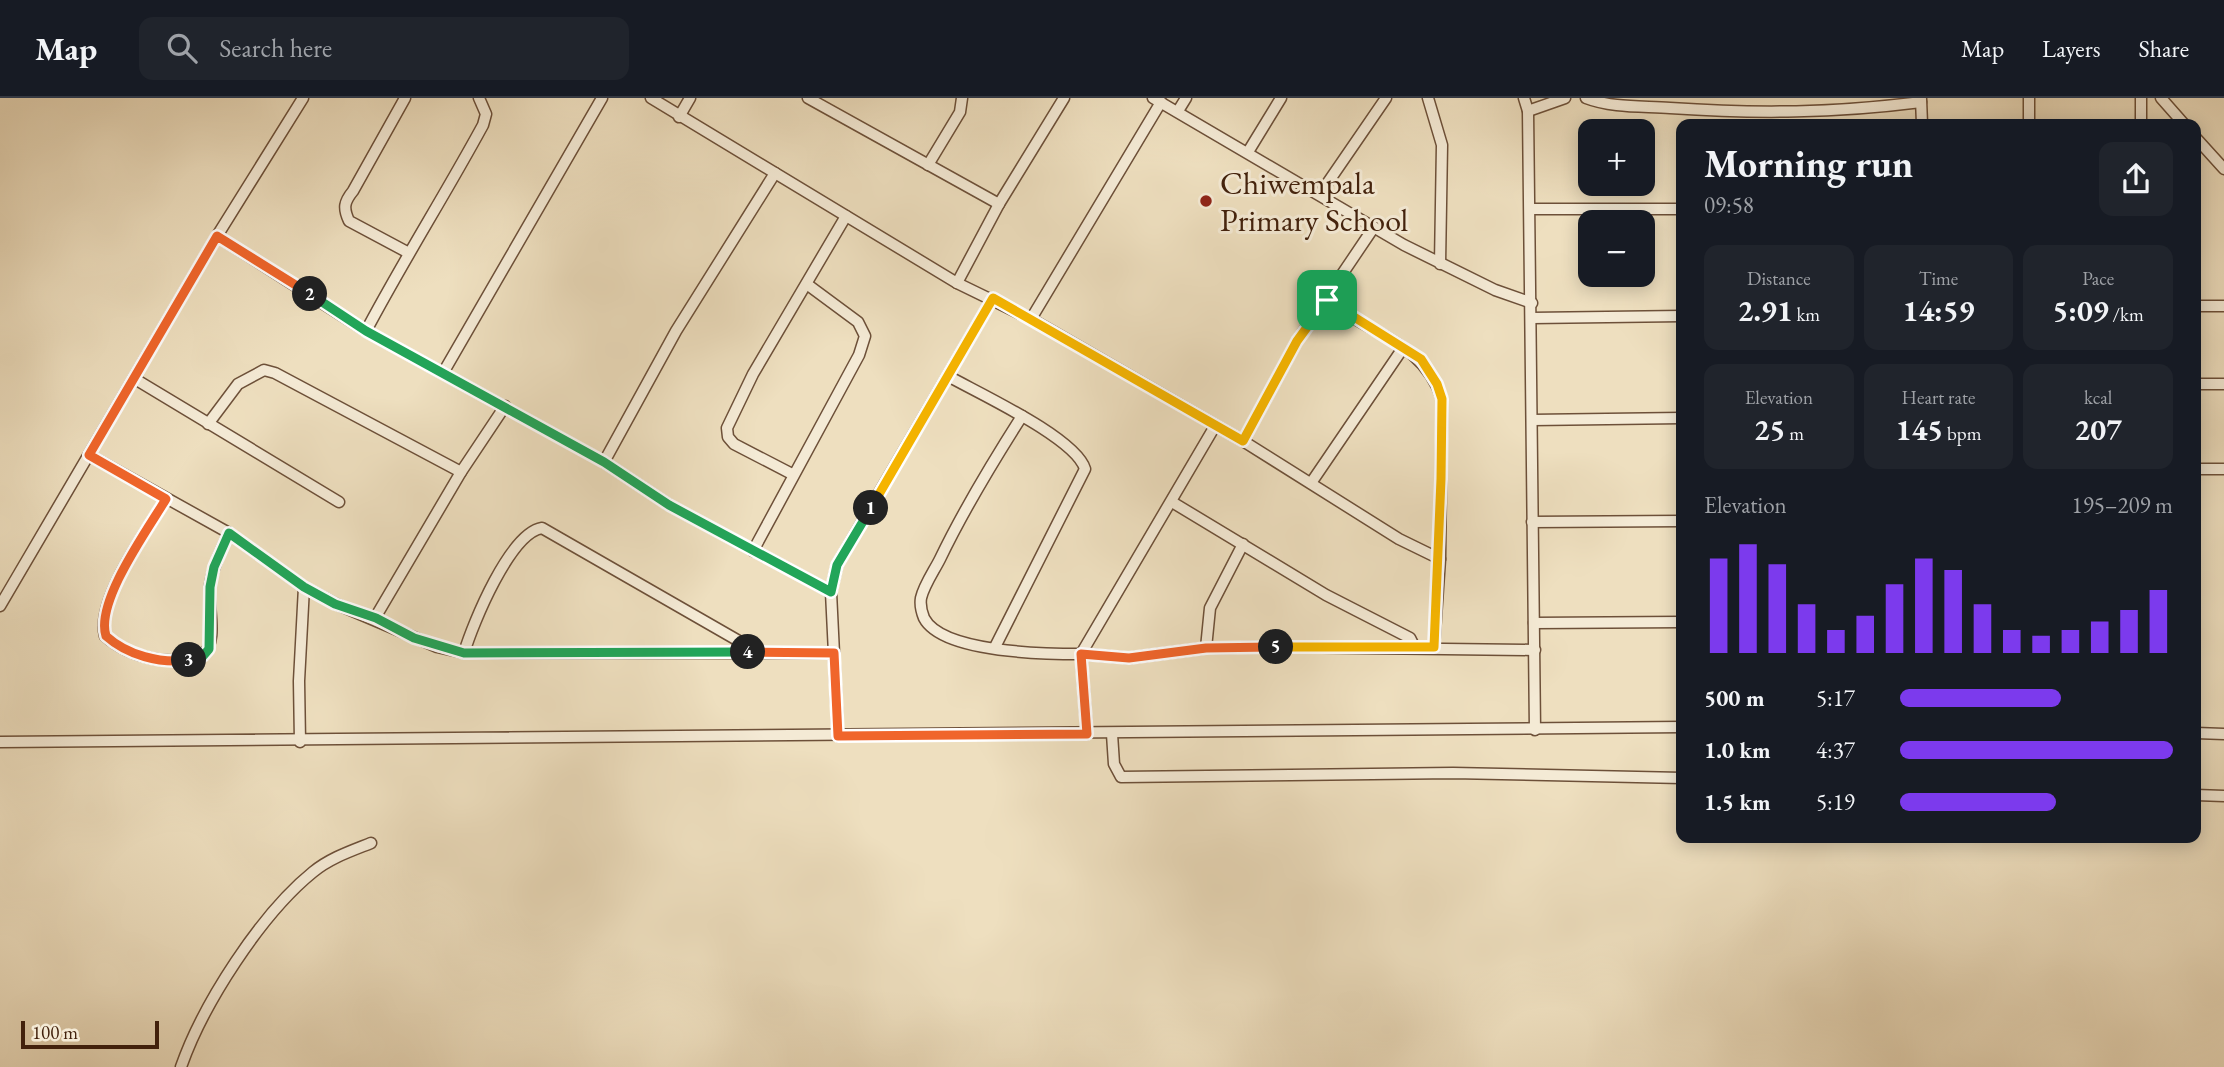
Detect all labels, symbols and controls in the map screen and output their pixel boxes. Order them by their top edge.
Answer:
search box [139,17,629,80]
text: Map [35,27,97,70]
icon: search [163,29,201,67]
text: Search here [219,31,332,65]
text: Map [1961,33,2004,64]
text: Layers [2042,33,2101,64]
text: Share [2139,33,2189,64]
map controls [1578,119,1655,287]
button: + [1578,119,1655,196]
text: Morning run [1704,139,1913,188]
button: share [2099,142,2173,216]
place label: Chiwempala Primary School [1220,162,1409,241]
text: 09:58 [1704,190,1754,220]
marker: Chiwempala Primary School [1198,193,1214,209]
button: − [1578,210,1655,287]
text: Distance [1747,266,1811,291]
text: Time [1919,266,1958,291]
text: Pace [2082,266,2114,291]
pin [1297,270,1357,330]
pin: 2 [292,276,328,312]
text: 2 [304,281,315,306]
icon: arrive [1308,281,1346,319]
text: 2.91 [1738,291,1793,330]
text: 14:59 [1903,291,1974,330]
text: 5:09 [2053,291,2109,330]
text: km [1793,302,1820,327]
text: /km [2109,302,2144,327]
text: Elevation [1745,385,1813,410]
text: Heart rate [1902,385,1975,410]
text: kcal [2084,385,2112,410]
text: 25 [1754,410,1785,449]
text: 145 [1896,410,1943,449]
text: 207 [2074,410,2122,449]
text: m [1785,421,1804,446]
text: bpm [1943,421,1981,446]
pin: 1 [854,490,888,526]
text: Elevation [1704,490,1787,520]
text: 195–209 m [2072,490,2173,520]
text: 1 [865,495,876,520]
pin: 5 [1258,630,1294,664]
pin: 4 [730,634,766,670]
text: 5 [1270,634,1281,659]
text: 4 [742,639,753,664]
pin: 3 [172,642,206,678]
text: 3 [183,647,194,672]
text: 500 m [1704,683,1765,713]
text: 5:17 [1816,683,1855,713]
text: 1.0 km [1704,735,1771,765]
text: 4:37 [1816,735,1855,765]
text: 1.5 km [1704,787,1771,817]
text: 5:19 [1816,787,1855,817]
scale bar [21,1018,159,1050]
text: 100 m [32,1020,78,1045]

